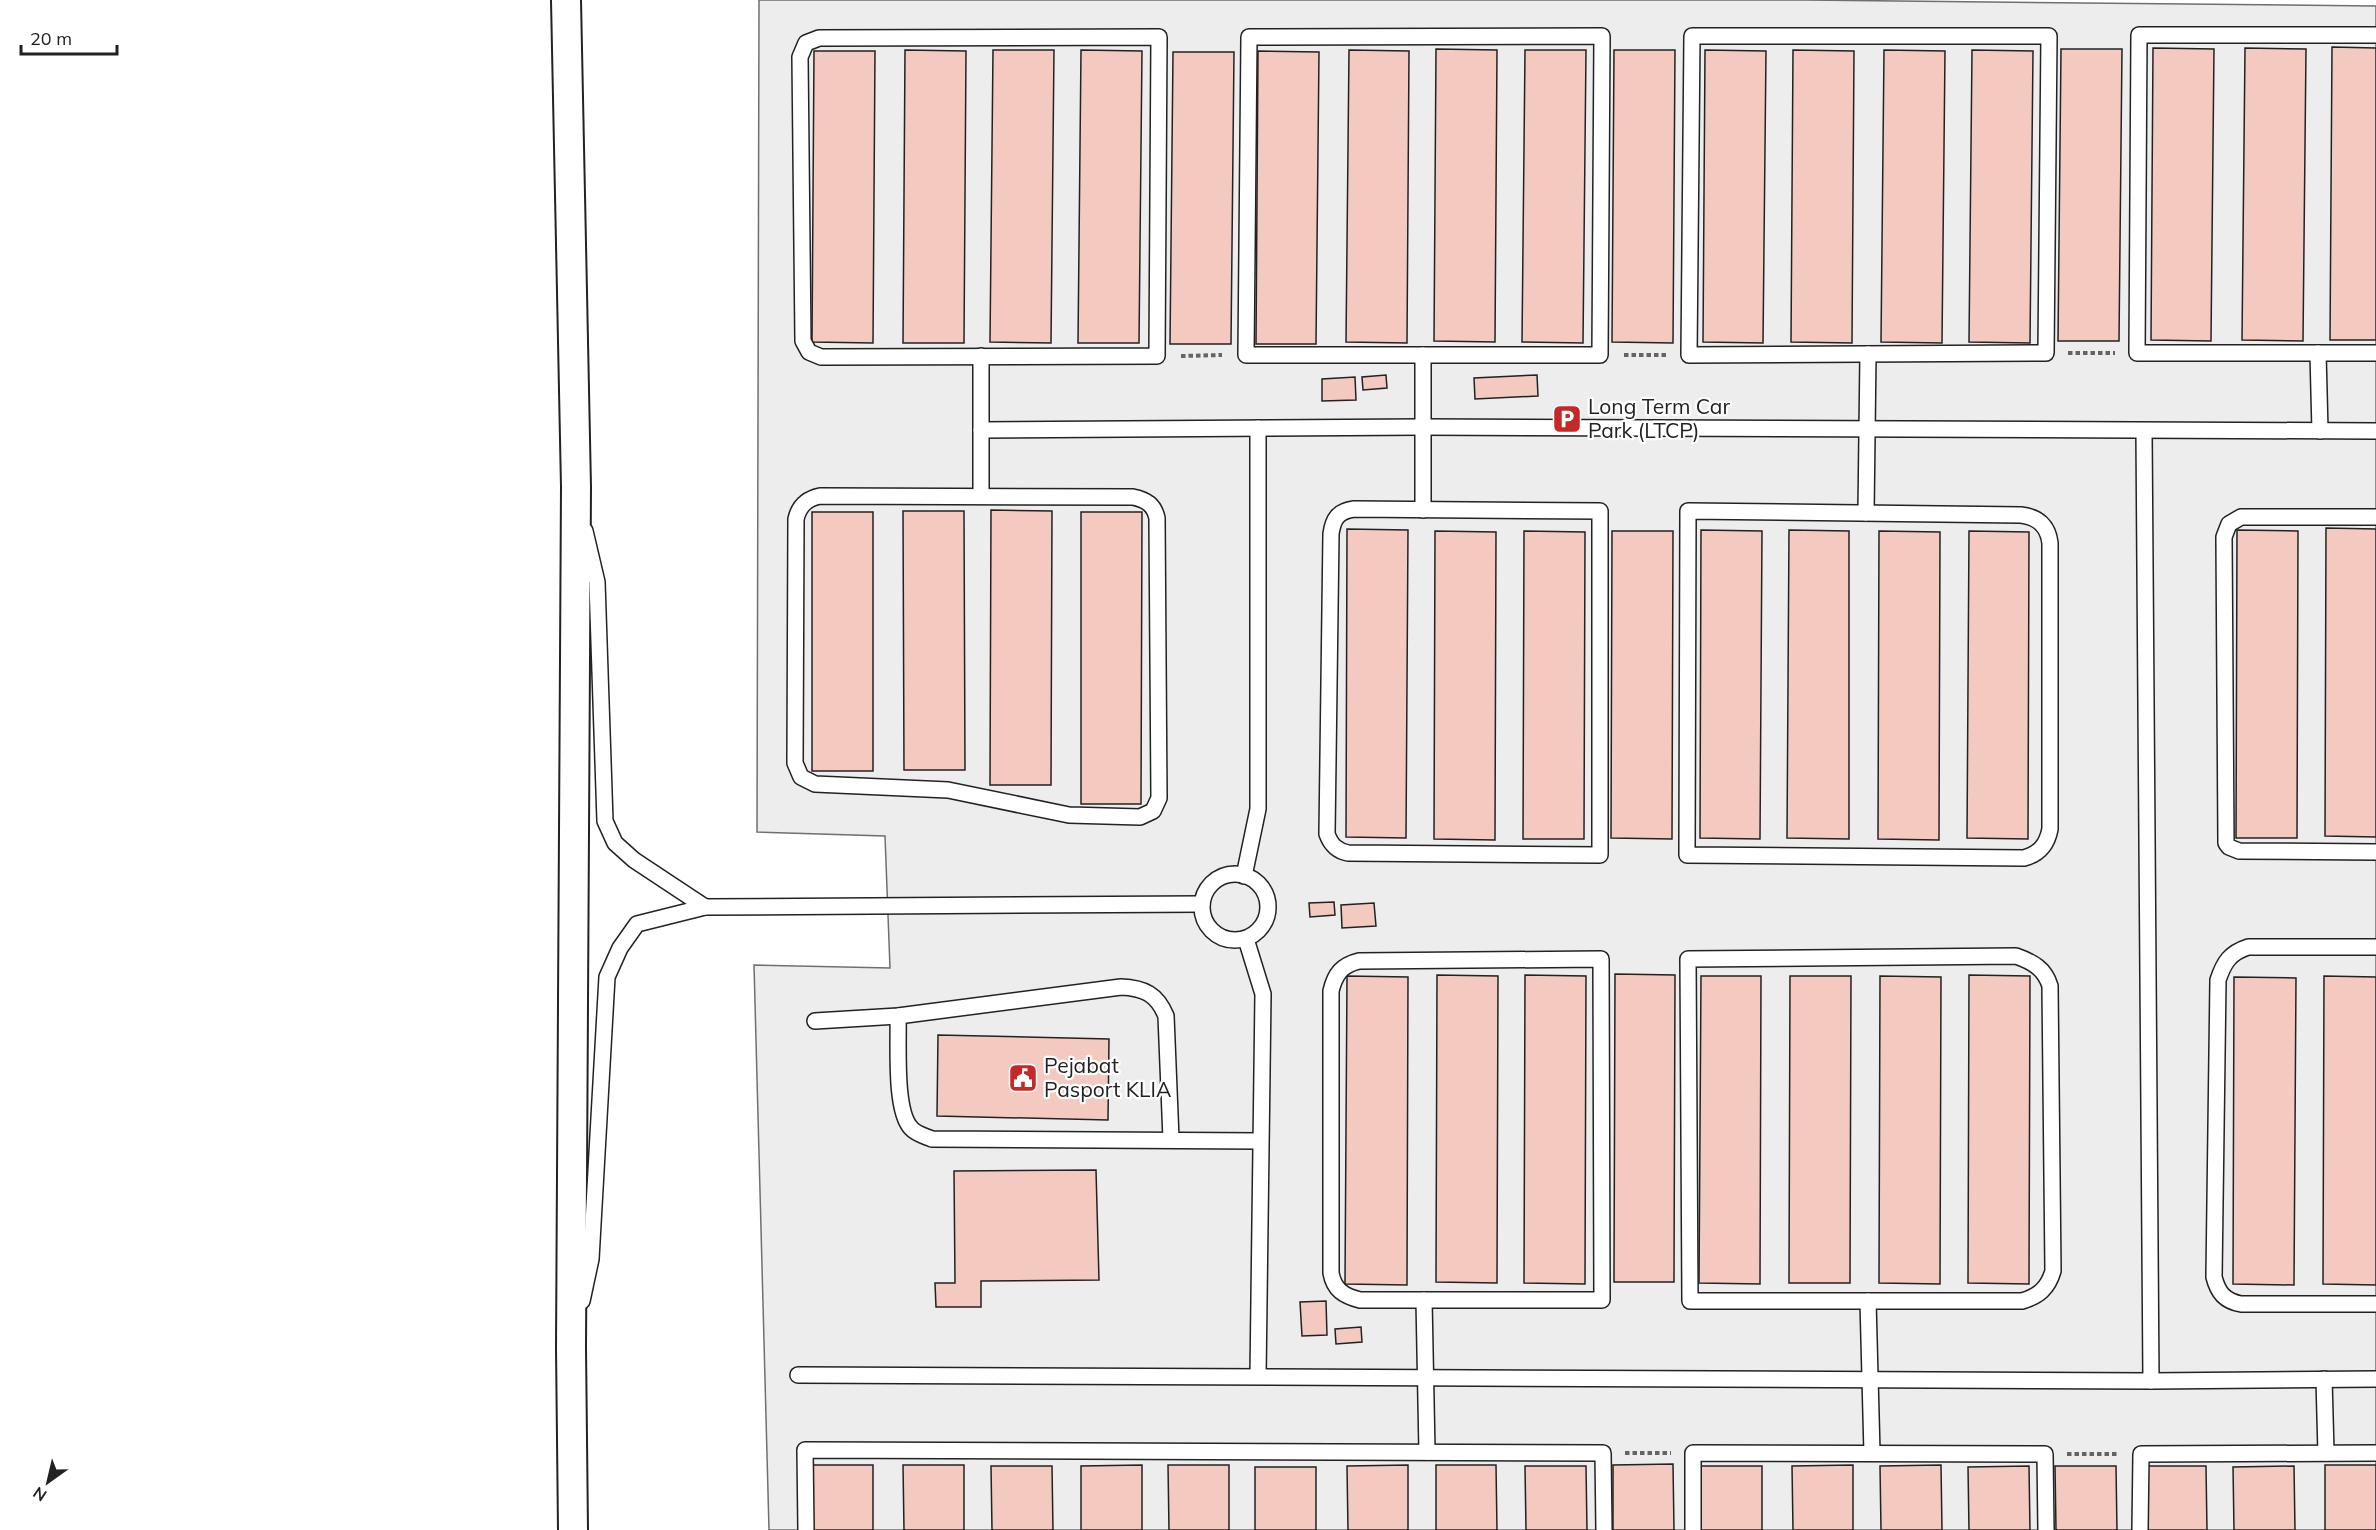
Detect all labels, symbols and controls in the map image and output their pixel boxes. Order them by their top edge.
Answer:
scale bar [21,18,117,56]
text: 20 m [30,27,72,50]
place label: Long Term Car Park (LTCP) [1588,393,1730,443]
parking icon: Long Term Car Park (LTCP) [1551,403,1583,435]
place label: Pejabat Pasport KLIA [1044,1052,1172,1102]
public building icon: Pejabat Pasport KLIA [1007,1062,1039,1094]
north arrow [18,1452,78,1512]
text: N [29,1483,50,1506]

